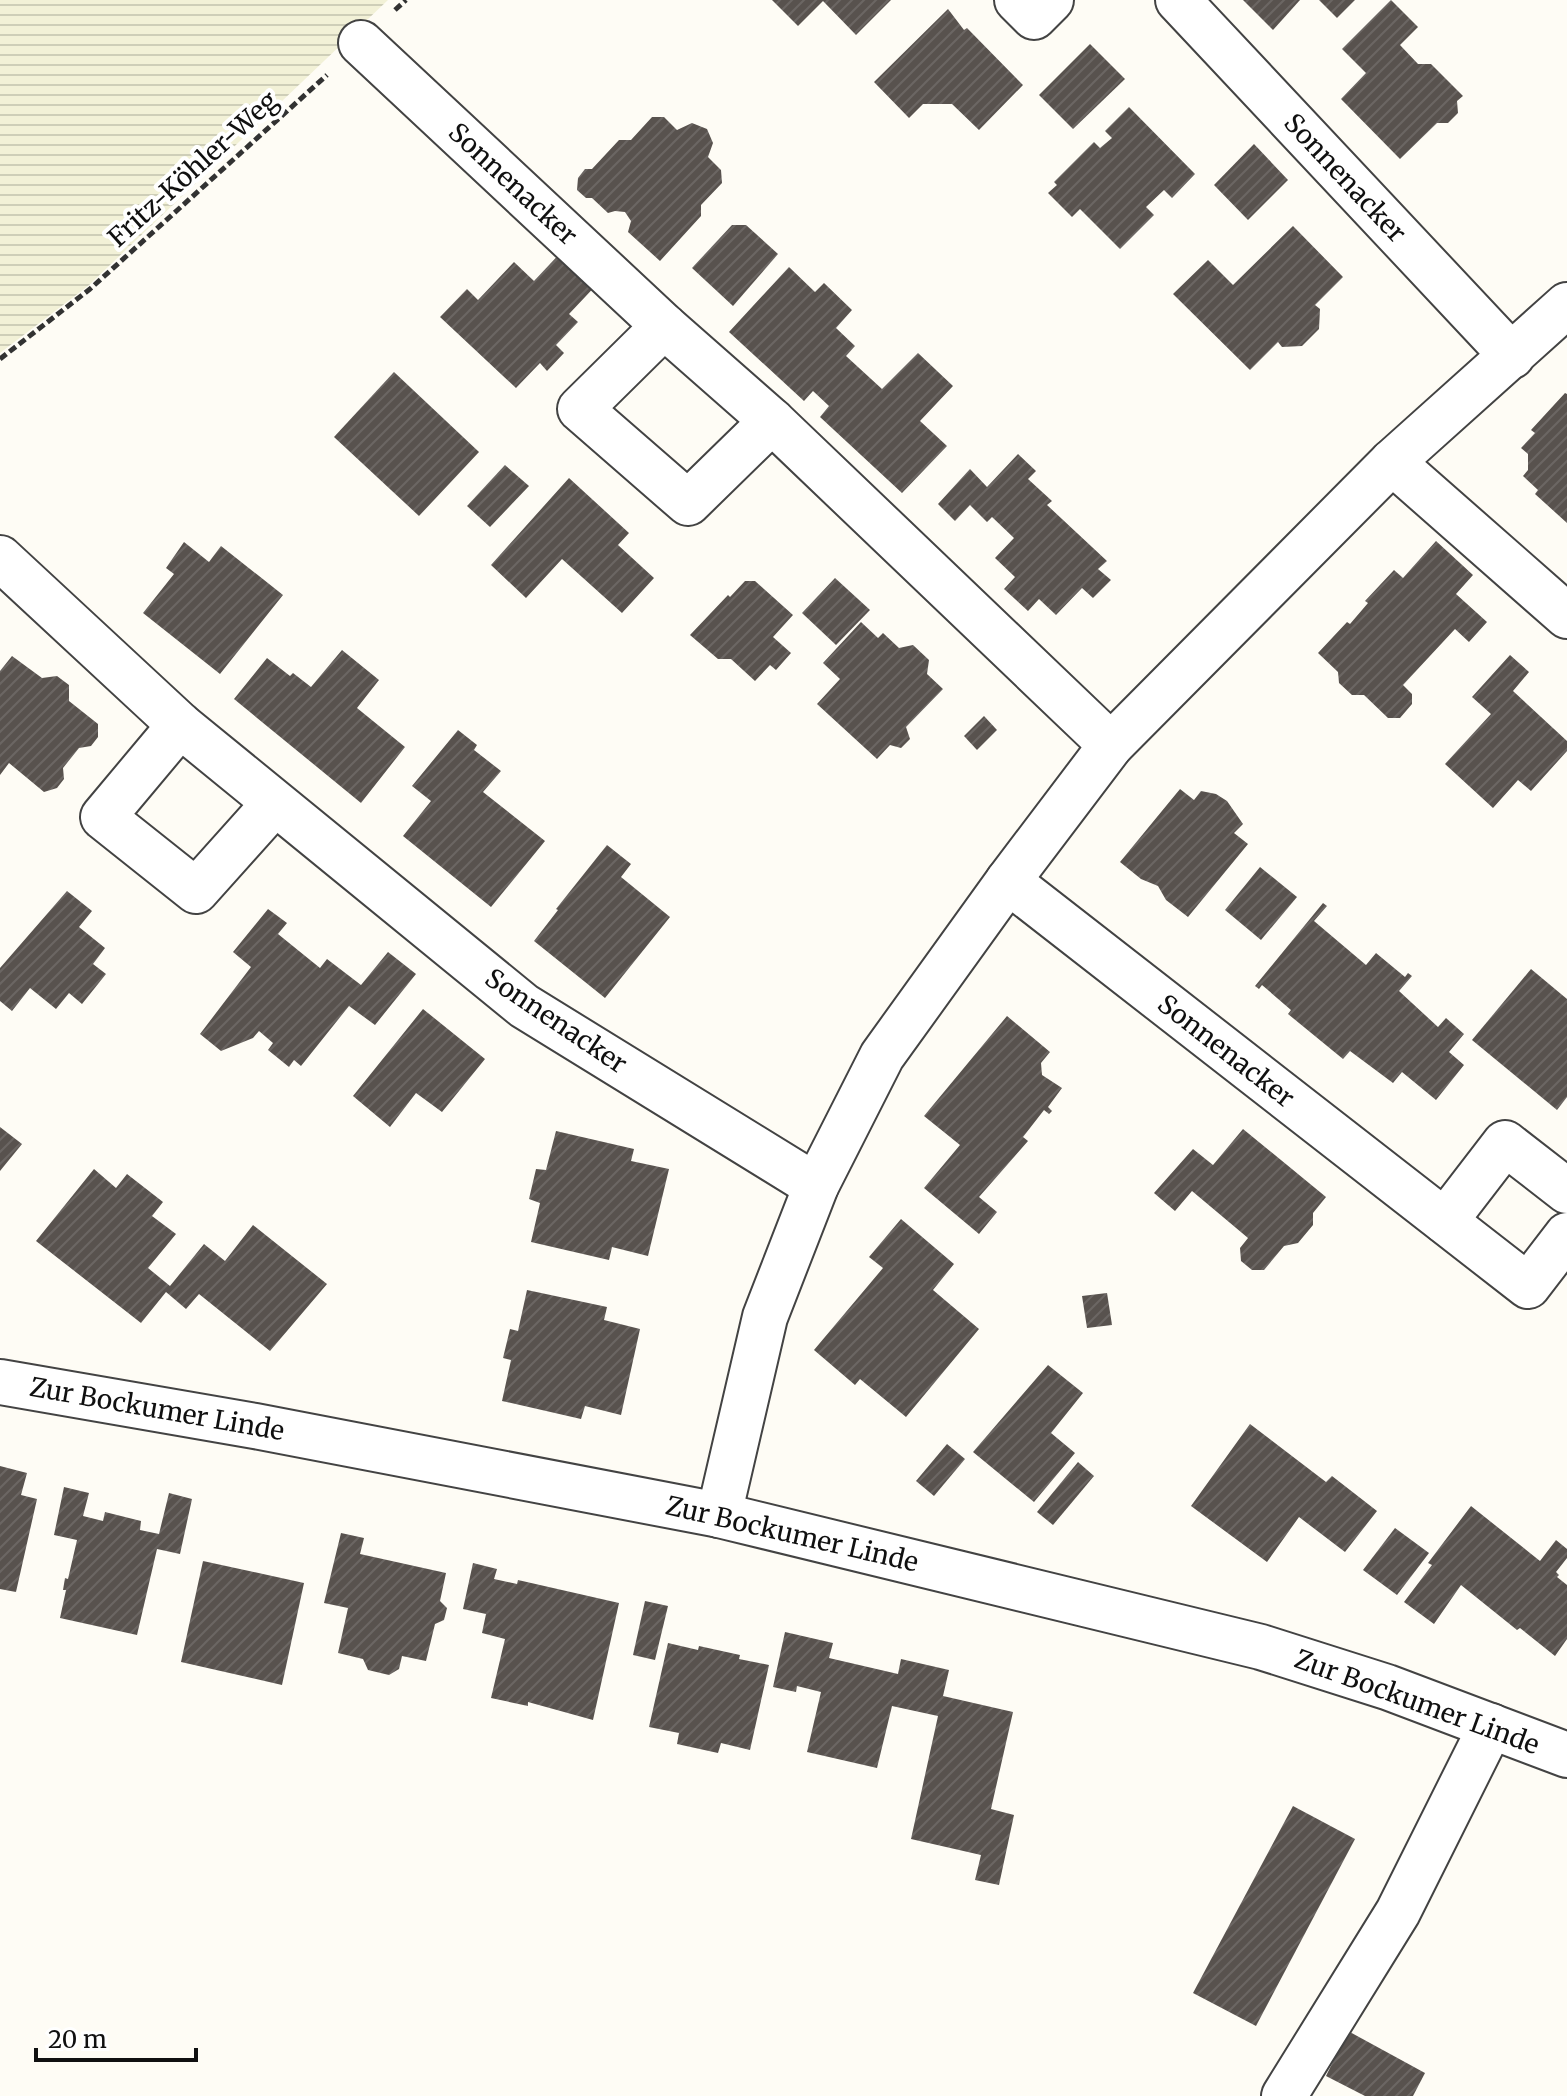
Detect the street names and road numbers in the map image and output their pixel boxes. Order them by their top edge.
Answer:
street label: Fritz-Köhler-Weg [101,83,285,254]
street label: Sonnenacker [1277,106,1414,249]
street label: Sonnenacker [442,116,585,252]
street label: Sonnenacker [479,961,634,1080]
street label: Sonnenacker [1151,987,1301,1114]
street label: Zur Bockumer Linde [27,1370,287,1447]
street label: Zur Bockumer Linde [663,1488,921,1579]
street label: Zur Bockumer Linde [1290,1642,1544,1761]

